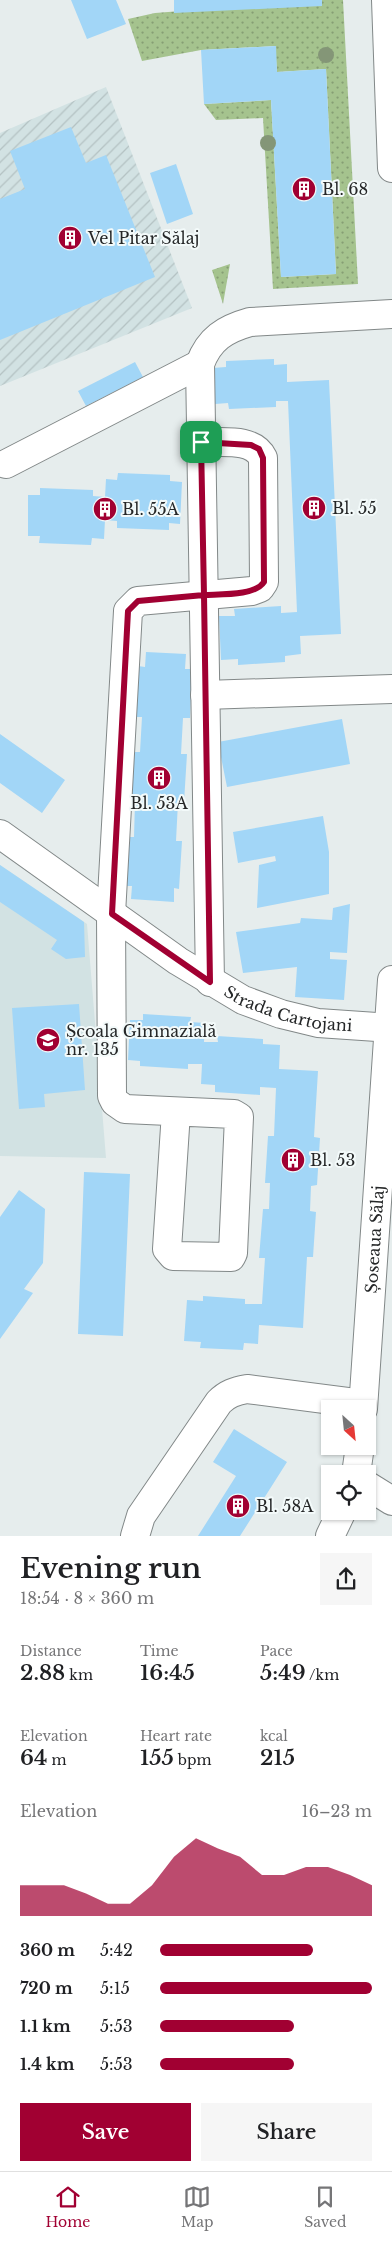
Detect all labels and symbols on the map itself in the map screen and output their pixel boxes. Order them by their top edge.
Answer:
building icon: Bl. 68 [291,176,317,202]
place label: Bl. 68 [322,179,368,199]
building icon: Vel Pitar Sălaj [57,225,83,251]
place label: Vel Pitar Sălaj [87,228,199,248]
pin [180,421,222,463]
building icon: Bl. 55 [301,495,327,521]
building icon: Bl. 55A [92,496,118,522]
place label: Bl. 55 [332,498,376,518]
place label: Bl. 55A [122,499,179,519]
building icon: Bl. 53A [146,765,172,791]
place label: Bl. 53A [130,793,188,813]
street label: Strada Cartojani [221,981,354,1035]
place label: Școala Gimnazială nr. 135 [66,1021,217,1059]
school or university icon: Școala Gimnazială nr. 135 [35,1027,61,1053]
building icon: Bl. 53 [280,1147,306,1173]
place label: Bl. 53 [310,1150,355,1170]
street label: Șoseaua Sălaj [361,1185,388,1294]
north arrow [321,1400,376,1455]
building icon: Bl. 58A [225,1493,251,1519]
place label: Bl. 58A [256,1496,314,1516]

